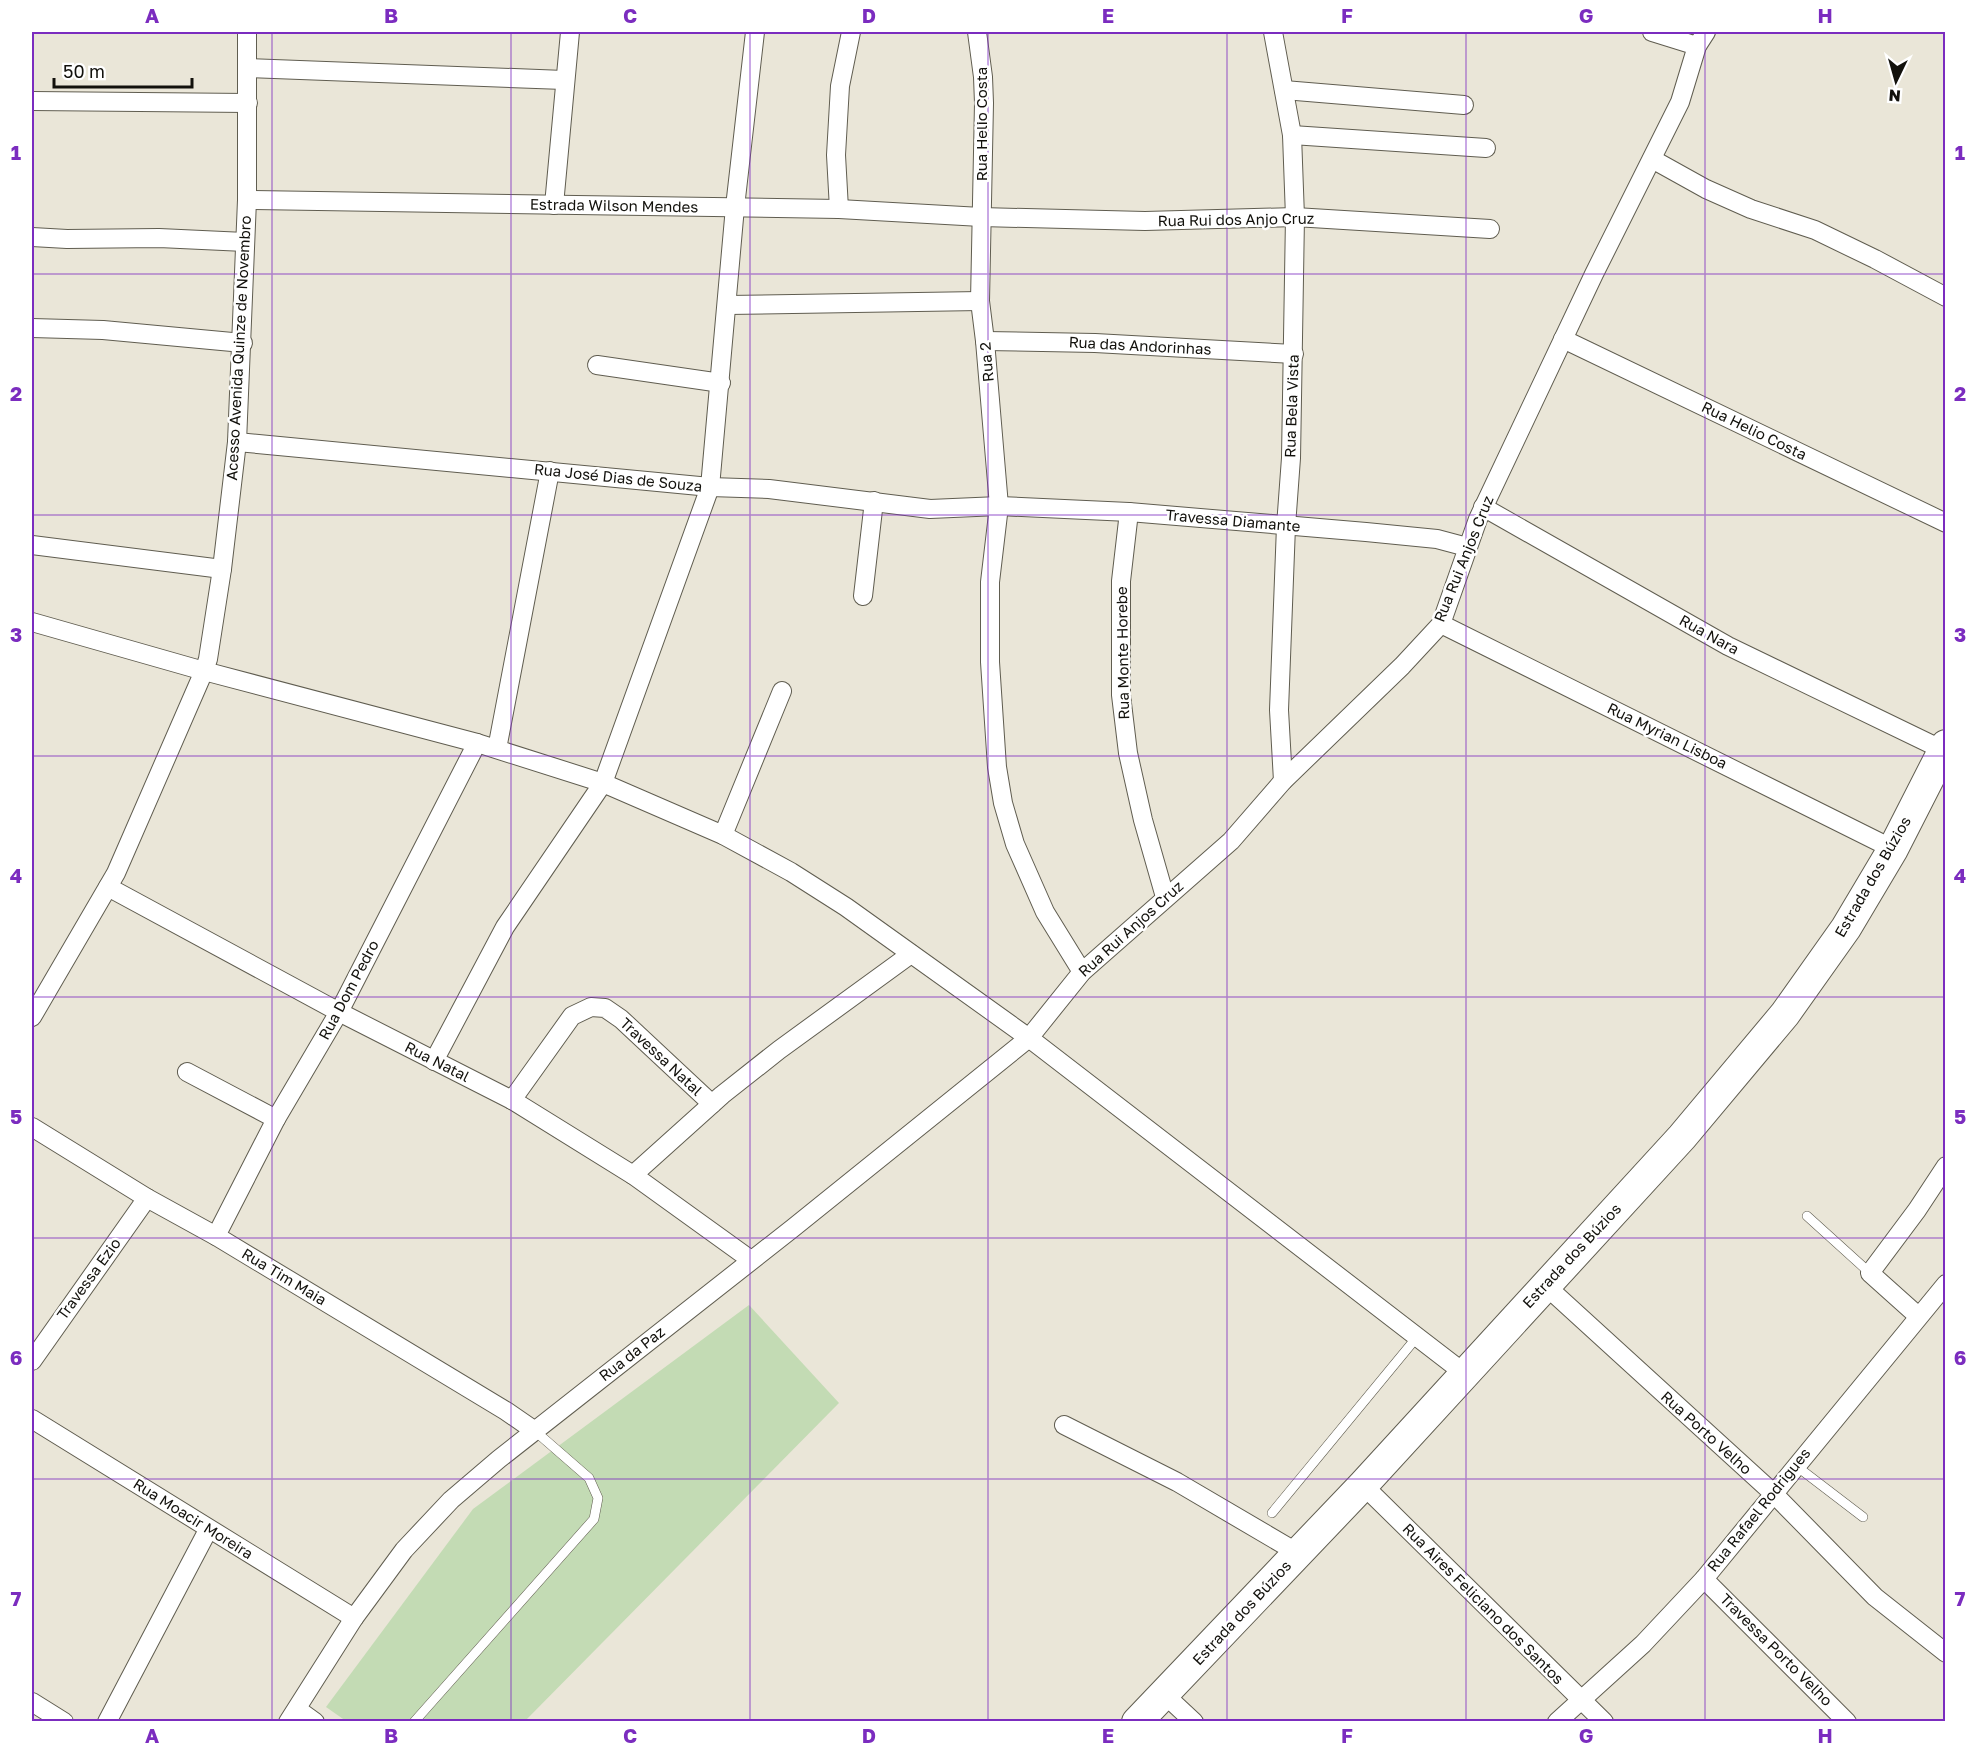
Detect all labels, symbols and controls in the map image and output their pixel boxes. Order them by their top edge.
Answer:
text: A [145,3,159,27]
text: B [384,3,398,27]
text: C [623,3,637,27]
text: D [862,3,876,27]
text: E [1102,3,1114,27]
text: F [1341,3,1353,27]
text: G [1579,3,1593,27]
text: H [1817,3,1833,27]
scale bar [54,51,192,89]
north arrow [1866,51,1926,111]
text: 50 m [63,60,105,82]
street label: Rua Helio Costa [972,67,990,181]
text: N [1888,85,1902,106]
text: 1 [11,140,21,164]
text: 1 [1955,140,1965,164]
street label: Estrada Wilson Mendes [530,195,698,215]
street label: Rua Rui dos Anjo Cruz [1157,209,1315,229]
street label: Acesso Avenida Quinze de Novembro [222,215,254,481]
street label: Rua das Andorinhas [1068,332,1212,358]
street label: Rua 2 [975,341,997,383]
street label: Rua Bela Vista [1280,354,1302,458]
text: 2 [10,381,22,405]
text: 2 [1954,381,1966,405]
street label: Rua Helio Costa [1699,397,1810,463]
street label: Rua José Dias de Souza [533,459,703,495]
street label: Rua Rui Anjos Cruz [1429,492,1497,624]
street label: Travessa Diamante [1165,505,1302,535]
street label: Rua Monte Horebe [1112,586,1132,720]
street label: Rua Nara [1677,610,1742,658]
text: 3 [10,622,22,646]
text: 3 [1954,622,1966,646]
street label: Rua Myrian Lisboa [1605,698,1730,772]
street label: Estrada dos Búzios [1830,813,1914,940]
text: 4 [10,863,22,887]
text: 4 [1954,863,1966,887]
street label: Rua Rui Anjos Cruz [1074,876,1187,980]
street label: Rua Dom Pedro [314,937,382,1042]
street label: Travessa Natal [617,1014,707,1099]
street label: Rua Natal [402,1037,473,1085]
text: 5 [10,1104,22,1128]
text: 5 [1954,1104,1966,1128]
street label: Estrada dos Búzios [1518,1199,1624,1311]
street label: Travessa Ezio [53,1234,124,1323]
street label: Rua Tim Maia [239,1244,330,1308]
street label: Rua da Paz [595,1322,668,1384]
text: 6 [10,1345,22,1369]
text: 6 [1954,1345,1966,1369]
street label: Rua Porto Velho [1658,1387,1756,1478]
street label: Rua Rafael Rodrigues [1703,1444,1814,1575]
street label: Rua Moacir Moreira [130,1474,257,1562]
street label: Rua Aires Feliciano dos Santos [1399,1519,1568,1688]
street label: Estrada dos Búzios [1188,1556,1294,1668]
text: 7 [11,1586,22,1610]
text: 7 [1955,1586,1966,1610]
street label: Travessa Porto Velho [1717,1589,1837,1709]
text: A [145,1723,159,1747]
text: B [384,1723,398,1747]
text: C [623,1723,637,1747]
text: D [862,1723,876,1747]
text: E [1102,1723,1114,1747]
text: F [1341,1723,1353,1747]
text: G [1579,1723,1593,1747]
text: H [1817,1723,1833,1747]

